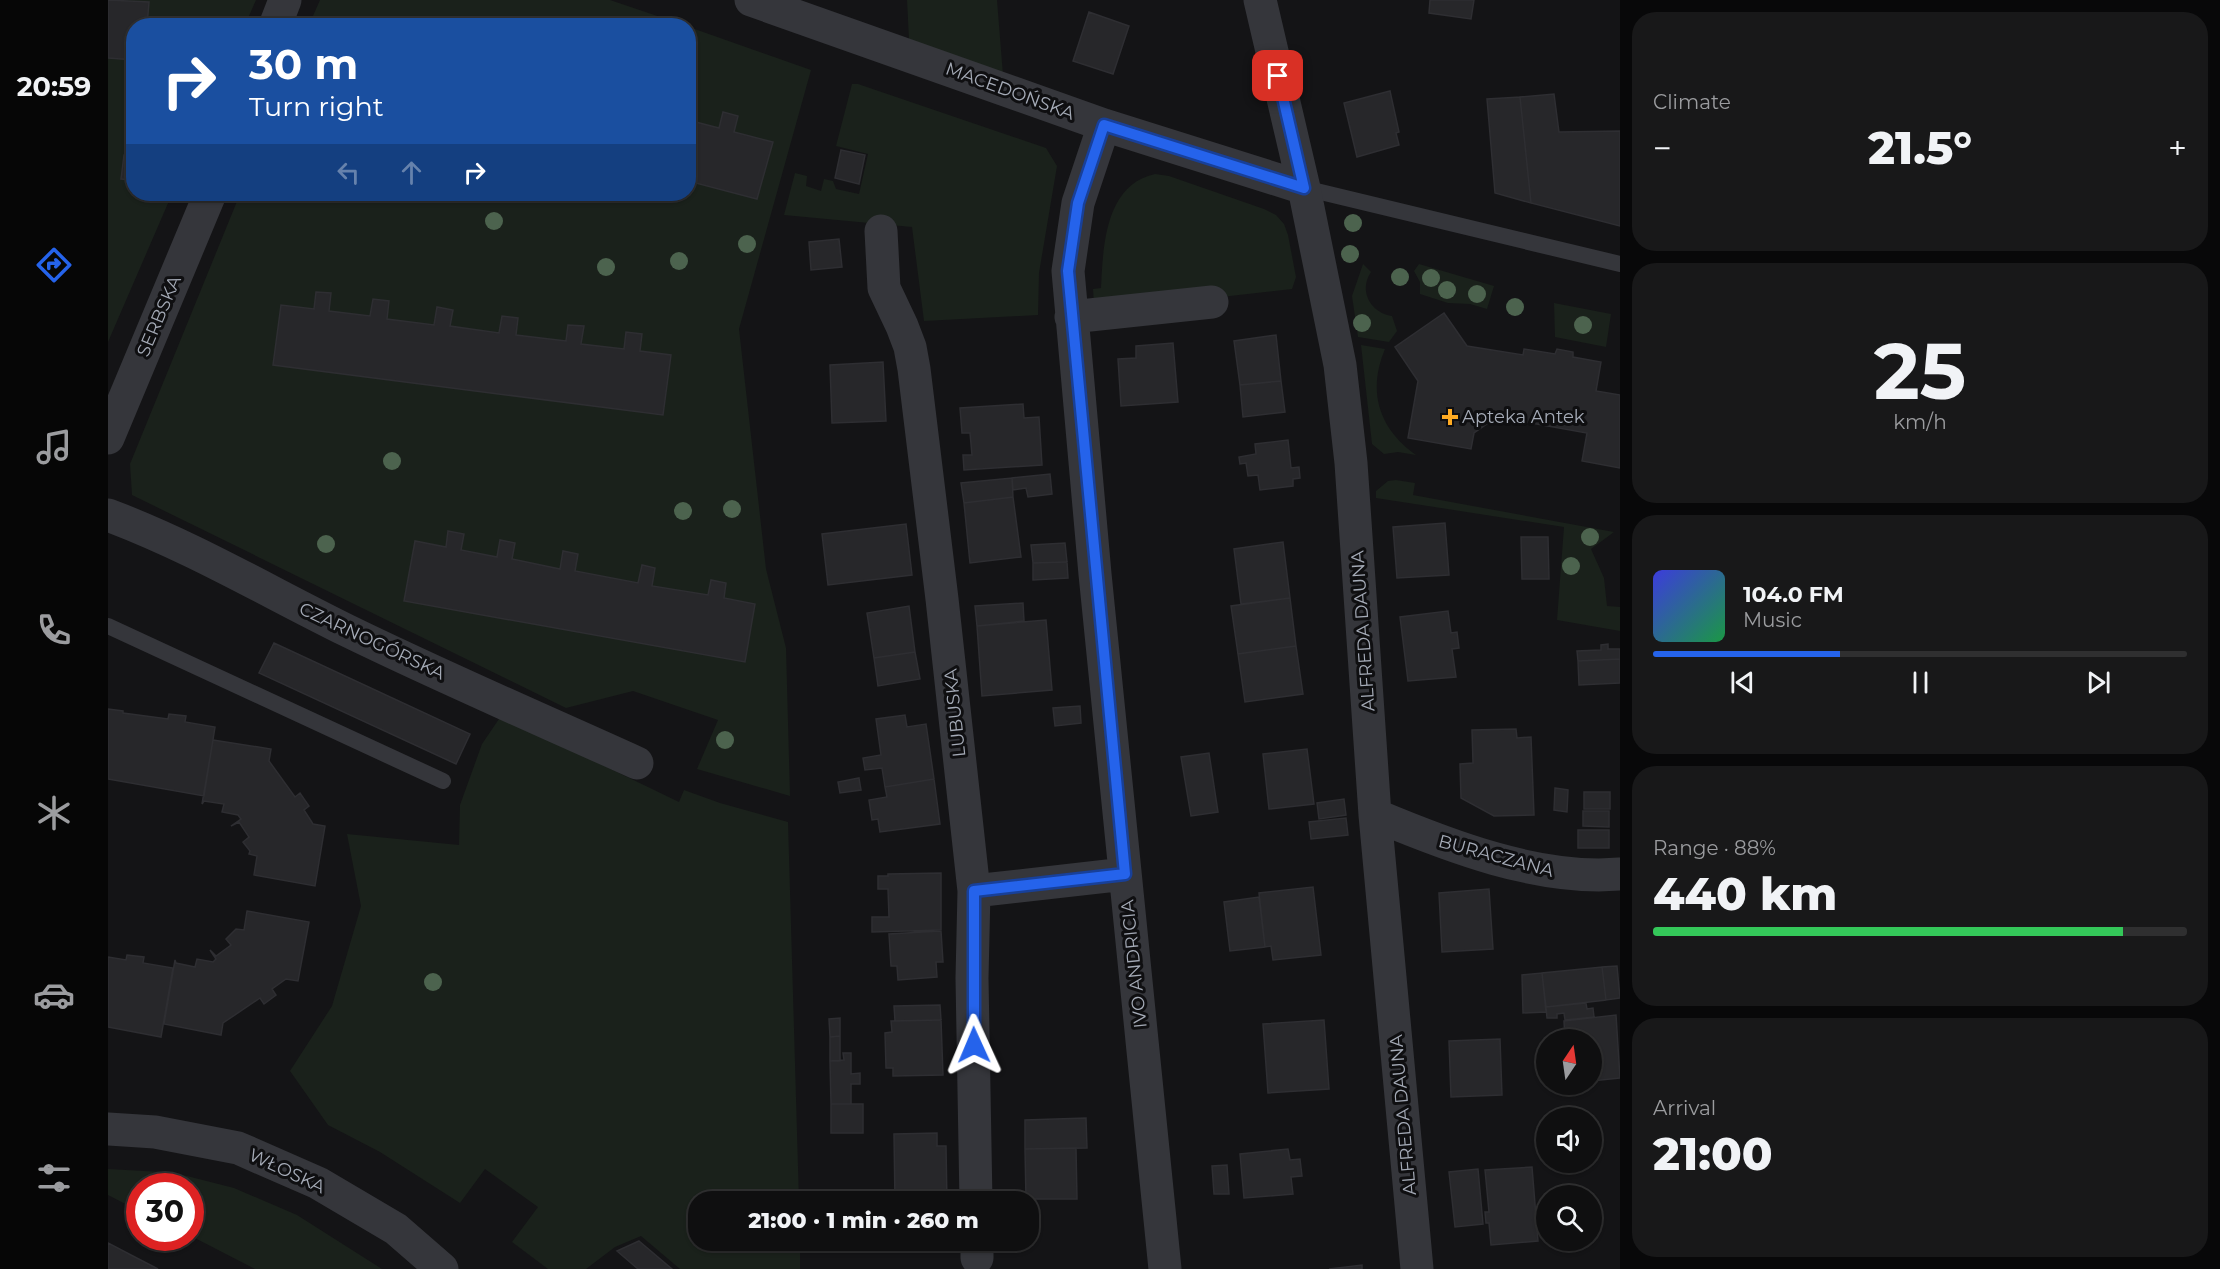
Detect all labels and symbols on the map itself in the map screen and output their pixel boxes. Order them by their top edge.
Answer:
pin [1252,50,1303,101]
street label: MACEDOŃSKA [943,57,1078,125]
street label: SERBSKA [132,272,186,360]
place label: Apteka Antek [1462,406,1585,428]
marker: Apteka Antek [1443,410,1457,424]
street label: ALFREDA DAUNA [1346,550,1380,712]
street label: CZARNOGÓRSKA [296,598,449,684]
street label: LUBUSKA [939,668,971,758]
street label: BURACZANA [1436,830,1556,882]
street label: IVO ANDRICIA [1116,899,1152,1029]
position arrow [942,1013,1006,1077]
north arrow [1536,1029,1602,1095]
street label: ALFREDA DAUNA [1385,1034,1421,1196]
street label: WŁOSKA [245,1144,329,1198]
speed limit sign: 30 [126,1173,204,1251]

